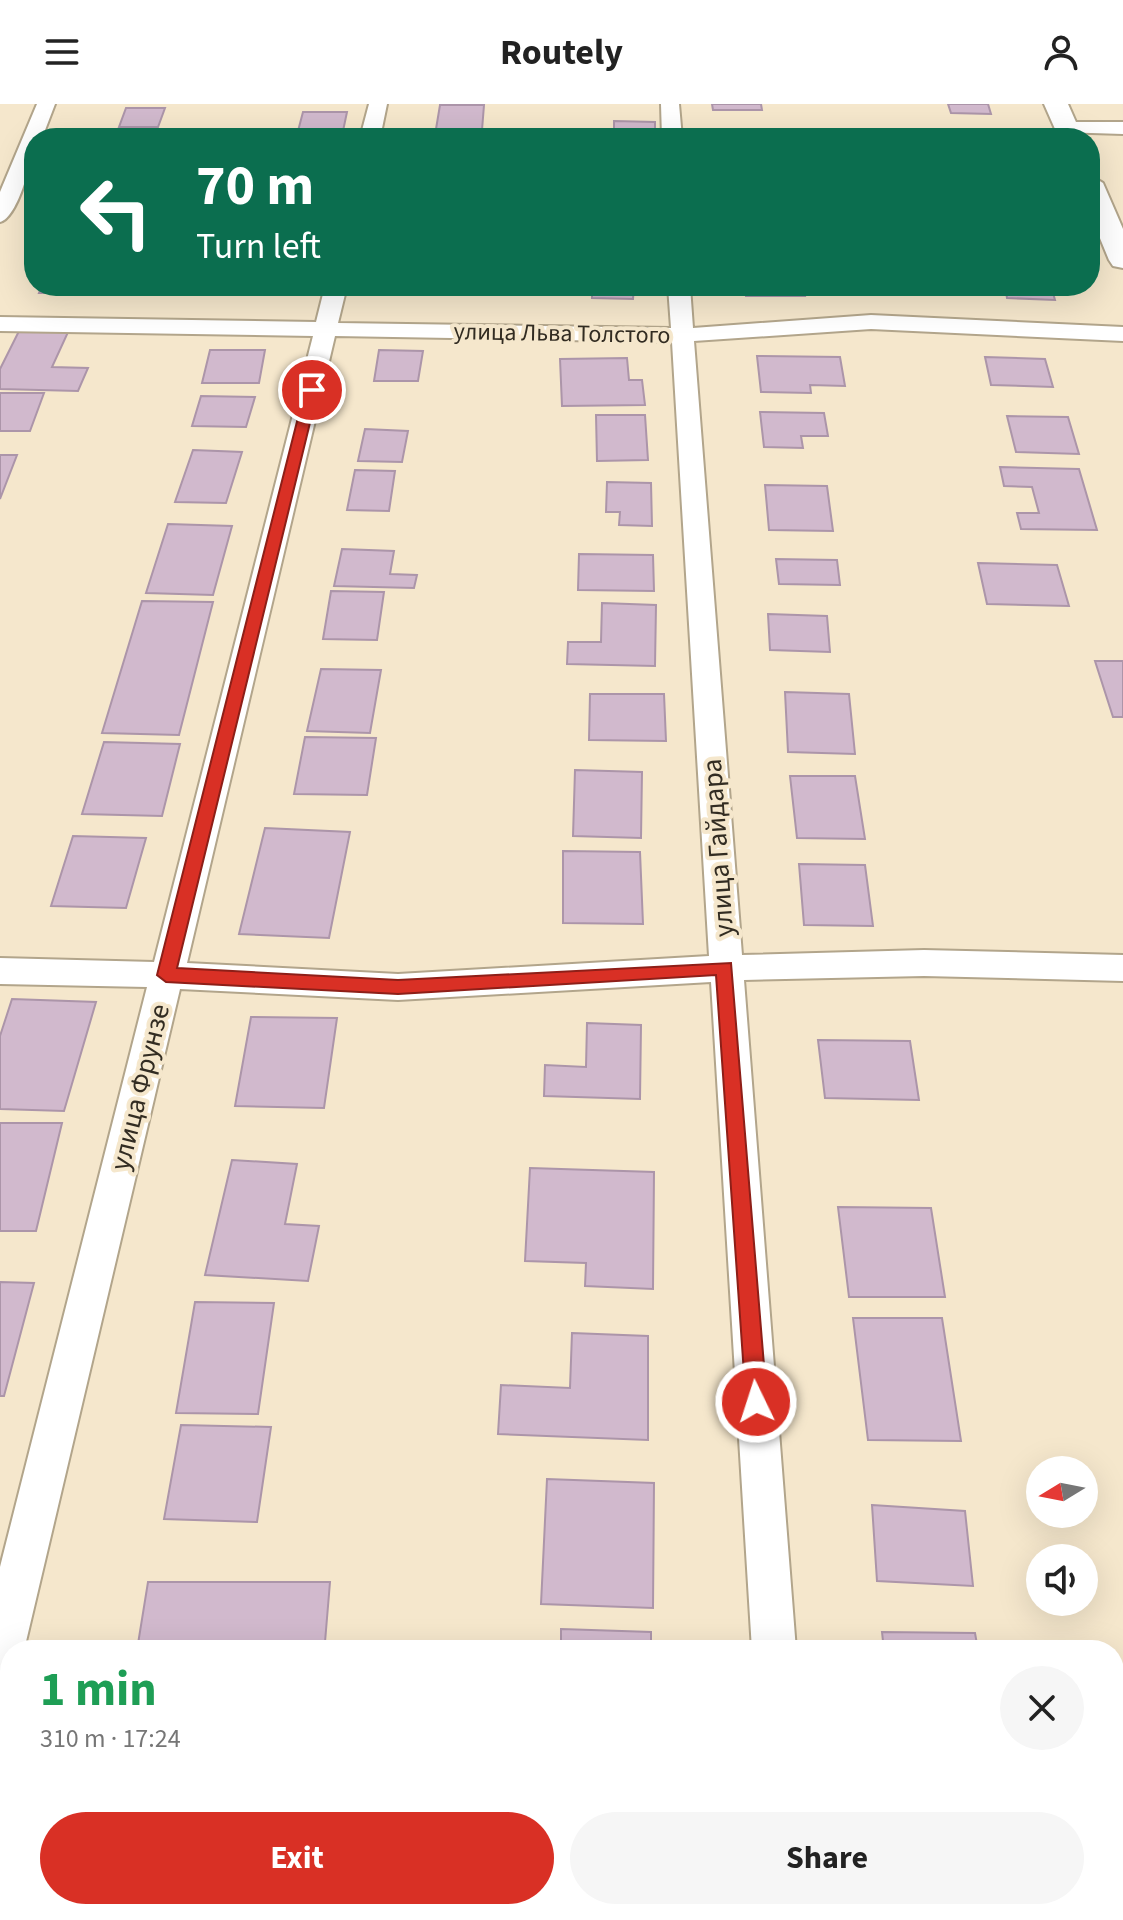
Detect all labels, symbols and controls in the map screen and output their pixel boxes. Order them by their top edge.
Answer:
text: Routely [500,27,623,78]
icon: menu [40,30,84,74]
icon: person [1039,30,1083,74]
text: 70 m [196,147,314,226]
icon: left [64,160,168,264]
text: Turn left [196,221,321,272]
street label: улица Льва Толстого [453,314,671,353]
pin [278,356,346,424]
icon: arrive [290,368,334,412]
street label: улица Гайдара [692,757,744,938]
street label: улица Фрунзе [100,1000,180,1175]
position arrow [714,1360,798,1444]
north arrow [1026,1456,1098,1528]
map controls [1026,1456,1098,1616]
button: sound [1026,1544,1098,1616]
text: 1 min [40,1656,157,1724]
button: close [1000,1666,1084,1750]
text: 310 m · 17:24 [40,1720,181,1757]
button: Exit [40,1812,554,1904]
button: Share [570,1812,1084,1904]

